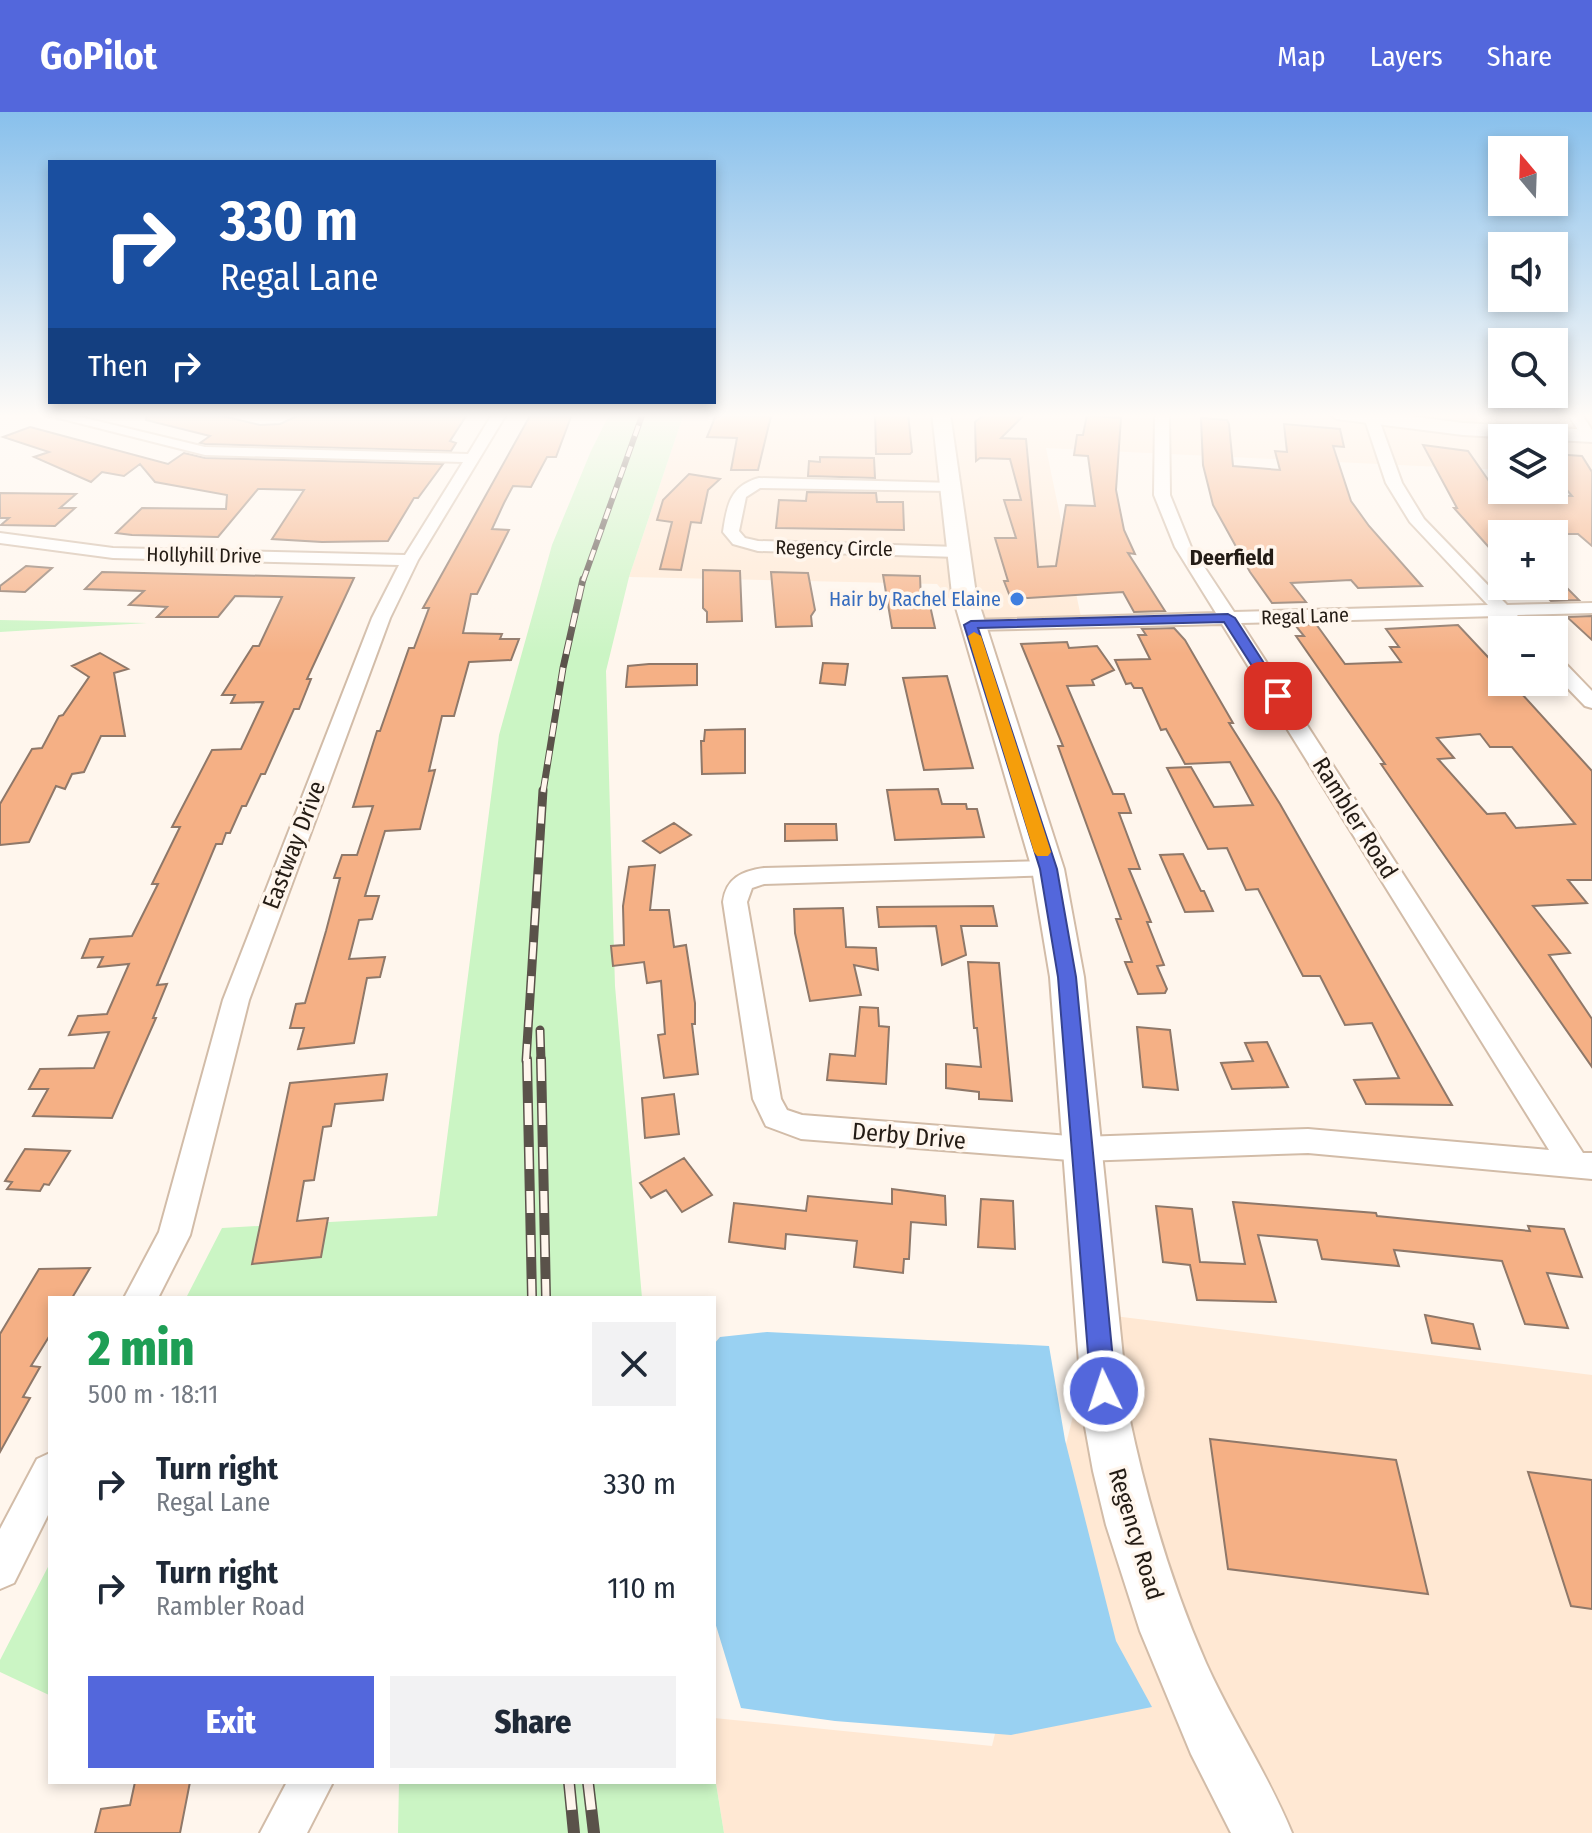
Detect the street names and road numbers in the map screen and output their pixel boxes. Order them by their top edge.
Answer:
street label: Regency Circle [775,535,893,561]
street label: Hollyhill Drive [146,542,262,568]
street label: Regal Lane [1261,602,1349,630]
street label: Rambler Road [1307,752,1403,884]
street label: Eastway Drive [257,777,331,913]
street label: Derby Drive [851,1117,967,1155]
street label: Regency Road [1103,1465,1169,1603]

